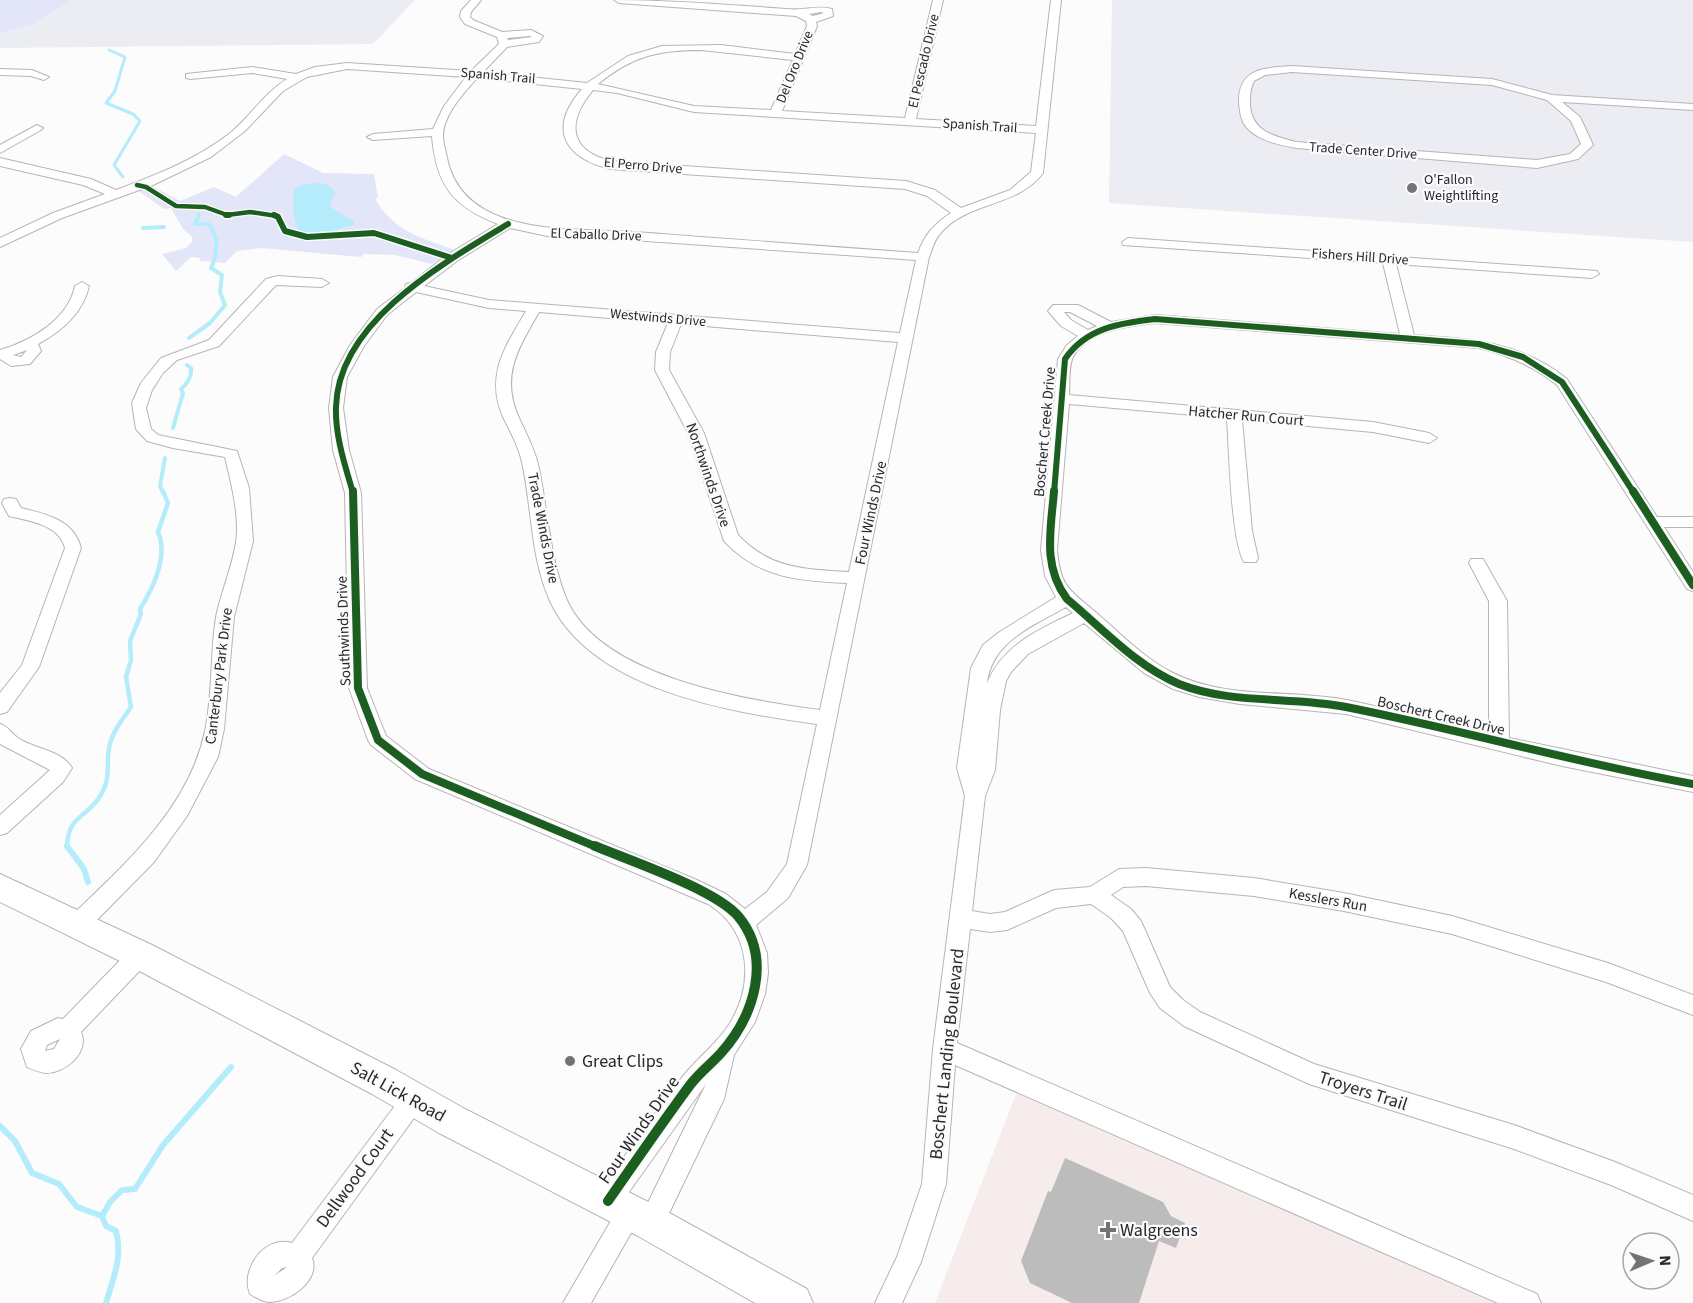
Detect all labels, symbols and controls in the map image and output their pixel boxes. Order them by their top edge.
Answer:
street label: El Pescado Drive [903,12,945,110]
street label: Del Oro Drive [771,28,819,106]
street label: Spanish Trail [460,63,537,89]
street label: Spanish Trail [942,113,1019,139]
street label: Trade Center Drive [1308,137,1418,165]
street label: El Perro Drive [603,153,683,179]
place label: O'Fallon Weightlifting [1424,170,1498,206]
marker: O'Fallon Weightlifting [1405,181,1419,195]
street label: El Caballo Drive [550,223,642,247]
street label: Fishers Hill Drive [1311,244,1409,270]
street label: Westwinds Drive [609,304,707,332]
street label: Boschert Creek Drive [1029,366,1061,498]
street label: Hatcher Run Court [1187,400,1305,432]
street label: Northwinds Drive [680,420,736,530]
street label: Four Winds Drive [850,459,892,567]
street label: Trade Winds Drive [522,471,564,585]
street label: Southwinds Drive [332,575,356,687]
street label: Canterbury Park Drive [200,607,238,745]
street label: Boschert Creek Drive [1375,691,1507,741]
street label: Kesslers Run [1287,883,1369,917]
street label: Boschert Landing Boulevard [923,947,971,1161]
place label: Great Clips [582,1049,663,1074]
marker: Great Clips [563,1054,577,1068]
street label: Salt Lick Road [346,1055,450,1129]
street label: Troyers Trail [1315,1065,1411,1117]
street label: Four Winds Drive [592,1071,686,1189]
street label: Dellwood Court [310,1123,400,1233]
place label: Walgreens [1120,1218,1198,1243]
marker: Walgreens [1101,1223,1115,1237]
north arrow [1621,1231,1681,1291]
text: N [1654,1255,1676,1266]

